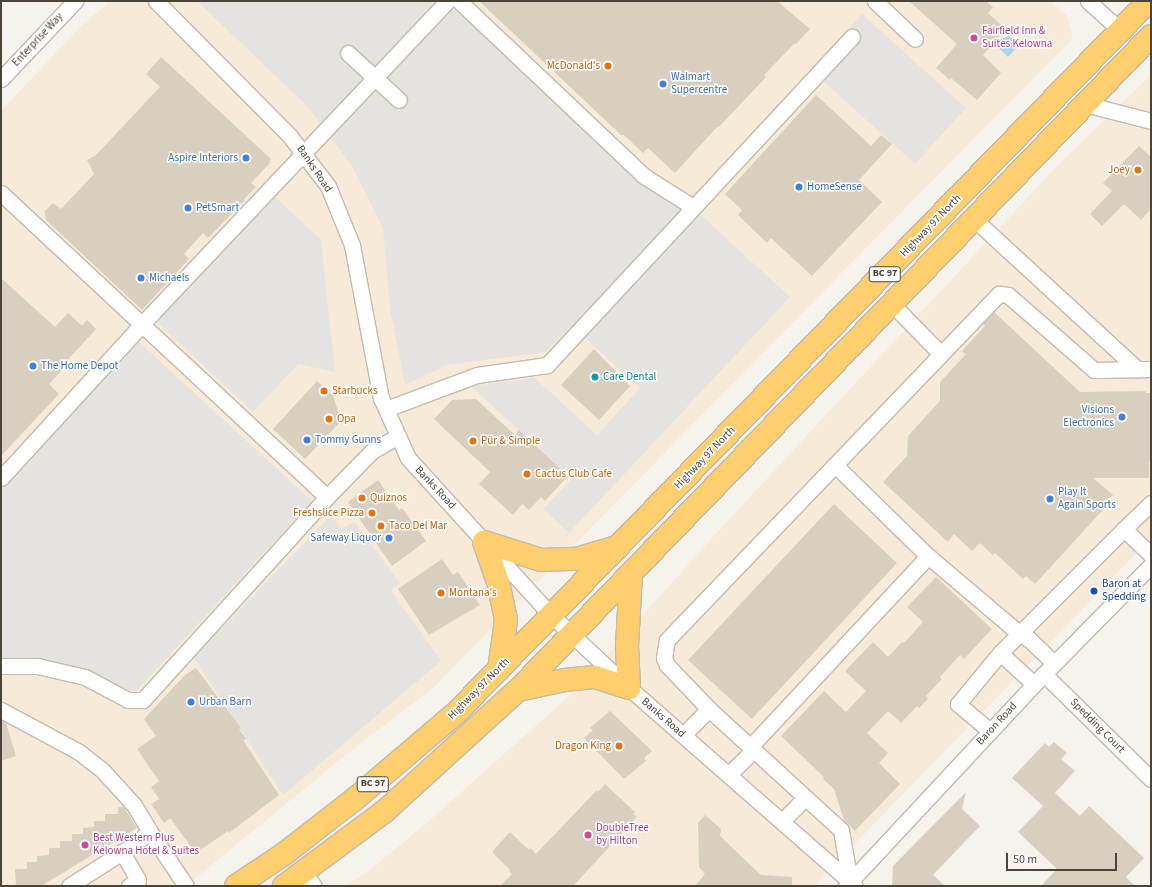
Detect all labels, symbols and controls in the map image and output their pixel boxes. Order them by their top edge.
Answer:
street label: Enterprise Way [10,10,66,70]
place label: Fairfield Inn & Suites Kelowna [982,25,1052,51]
marker: Fairfield Inn & Suites Kelowna [969,33,979,43]
place label: McDonald's [547,59,600,73]
marker: McDonald's [603,61,613,71]
place label: Walmart Supercentre [671,71,727,97]
marker: Walmart Supercentre [658,79,668,89]
street label: Banks Road [293,143,335,195]
place label: Aspire Interiors [168,151,238,165]
marker: Aspire Interiors [241,153,251,163]
place label: Joey [1108,163,1130,177]
marker: Joey [1133,165,1143,175]
place label: HomeSense [807,180,862,194]
marker: HomeSense [794,182,804,192]
street label: Highway 97 North [898,192,964,260]
place label: PetSmart [196,201,239,215]
marker: PetSmart [183,203,193,213]
road number: BC 97 [868,266,902,282]
place label: Michaels [149,271,189,285]
marker: Michaels [136,273,146,283]
place label: The Home Depot [41,359,118,373]
marker: The Home Depot [28,361,38,371]
place label: Care Dental [603,370,656,384]
marker: Care Dental [590,372,600,382]
place label: Starbucks [332,384,378,398]
marker: Starbucks [319,386,329,396]
place label: Visions Electronics [1063,404,1114,430]
place label: Opa [337,412,356,426]
marker: Visions Electronics [1117,412,1127,422]
marker: Opa [324,414,334,424]
street label: Highway 97 North [672,424,738,492]
place label: Tommy Gunns [315,433,381,447]
place label: Pür & Simple [481,434,540,448]
marker: Tommy Gunns [302,435,312,445]
marker: Pür & Simple [468,436,478,446]
street label: Banks Road [412,464,458,512]
place label: Cactus Club Cafe [535,467,612,481]
marker: Cactus Club Cafe [522,469,532,479]
place label: Play It Again Sports [1058,486,1116,512]
place label: Quiznos [370,491,407,505]
marker: Quiznos [357,493,367,503]
marker: Play It Again Sports [1045,494,1055,504]
place label: Freshslice Pizza [293,506,364,520]
marker: Freshslice Pizza [367,508,377,518]
place label: Taco Del Mar [389,519,447,533]
marker: Taco Del Mar [376,521,386,531]
place label: Safeway Liquor [310,531,381,545]
marker: Safeway Liquor [384,533,394,543]
place label: Baron at Spedding [1102,578,1146,604]
place label: Montana's [449,586,497,600]
marker: Baron at Spedding [1089,586,1099,596]
marker: Montana's [436,588,446,598]
street label: Highway 97 North [445,655,513,723]
place label: Urban Barn [199,695,251,709]
street label: Banks Road [638,695,688,741]
street label: Spedding Court [1067,696,1127,756]
marker: Urban Barn [186,697,196,707]
street label: Baron Road [974,700,1020,748]
place label: Dragon King [555,739,611,753]
marker: Dragon King [614,741,624,751]
road number: BC 97 [356,776,390,792]
place label: DoubleTree by Hilton [596,822,649,848]
marker: DoubleTree by Hilton [583,830,593,840]
place label: Best Western Plus Kelowna Hotel & Suites [93,832,199,858]
marker: Best Western Plus Kelowna Hotel & Suites [80,840,90,850]
scale bar [1008,845,1119,871]
text: 50 m [1013,851,1037,868]

